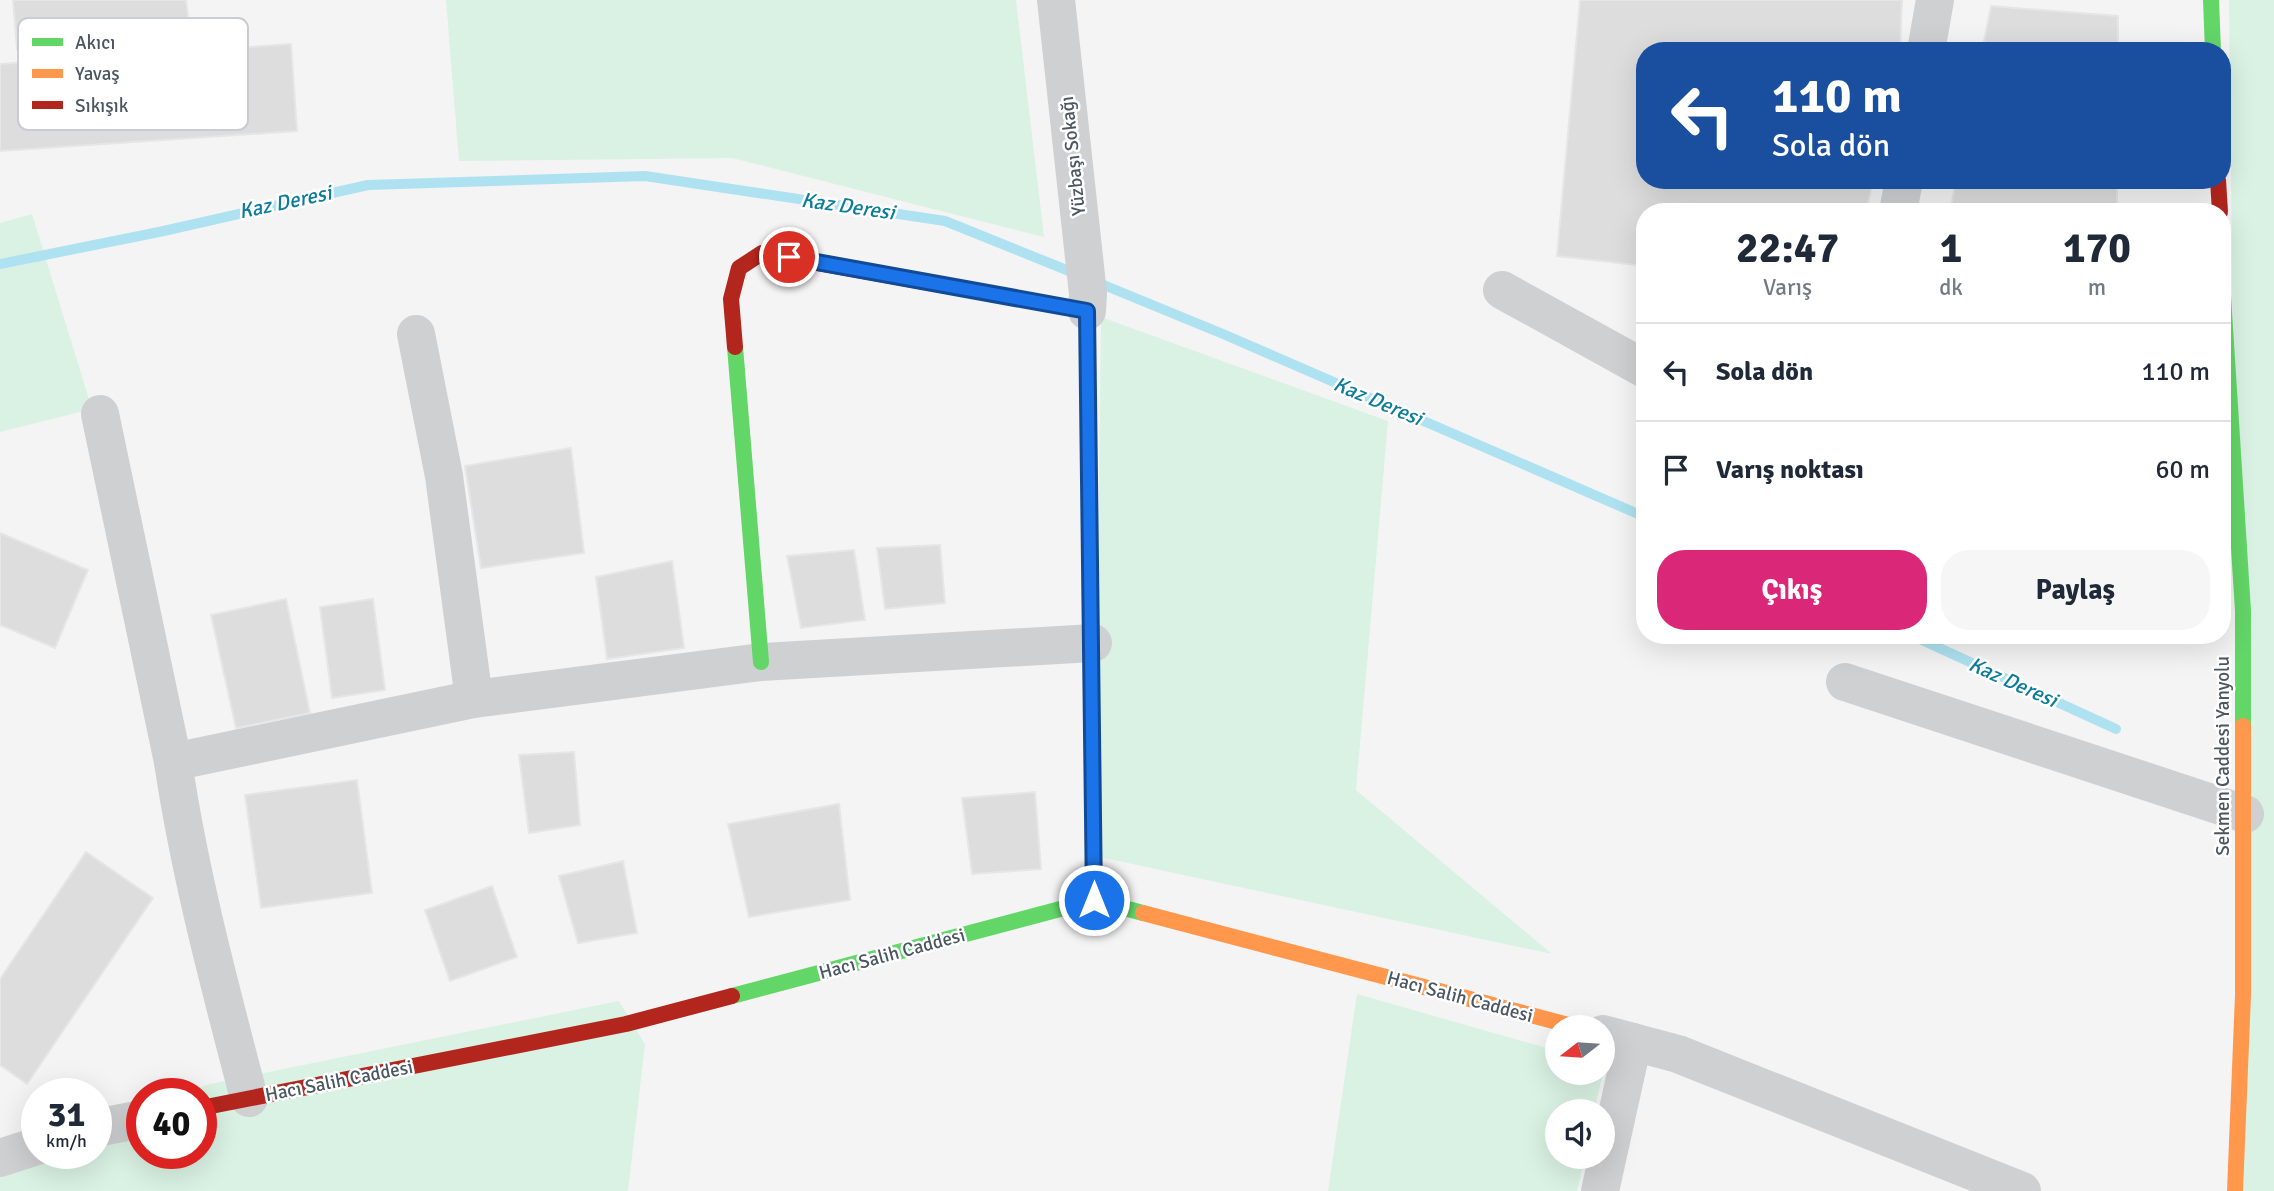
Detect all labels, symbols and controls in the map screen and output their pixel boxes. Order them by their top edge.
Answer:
legend [18,18,248,130]
text: Akıcı [75,31,115,55]
text: Yavaş [75,62,120,86]
text: 110 m [1772,66,1902,126]
icon: left [1657,70,1748,161]
text: Sıkışık [75,94,129,118]
street label: Yüzbaşı Sokağı [1055,95,1091,217]
text: Sola dön [1772,126,1890,165]
water label: Kaz Deresi [236,179,336,224]
water label: Kaz Deresi [800,187,899,226]
text: 22:47 [1736,223,1839,274]
text: 1 [1940,223,1962,274]
text: 170 [2063,223,2131,274]
pin [759,227,819,287]
icon: arrive [770,238,808,276]
text: Varış [1763,273,1812,302]
text: dk [1939,273,1963,302]
text: m [2088,273,2106,302]
icon: left [1657,353,1695,391]
text: Sola dön [1716,356,1813,388]
text: 110 m [2141,356,2210,388]
water label: Kaz Deresi [1330,371,1428,432]
icon: arrive [1657,451,1695,489]
text: Varış noktası [1716,454,1864,486]
text: 60 m [2155,454,2210,486]
button: Çıkış [1657,550,1927,630]
button: Paylaş [1941,550,2210,630]
water label: Kaz Deresi [1965,651,2063,714]
street label: Sekmen Caddesi Yanyolu [2211,656,2235,856]
position arrow [1057,863,1131,937]
street label: Hacı Salih Caddesi [816,923,968,985]
street label: Hacı Salih Caddesi [1384,966,1536,1028]
north arrow [1545,1015,1615,1085]
map controls [1545,1015,1615,1169]
street label: Hacı Salih Caddesi [263,1055,415,1107]
speed limit sign: 40 [126,1078,217,1169]
text: 31 [48,1093,85,1136]
button: sound [1545,1099,1615,1169]
text: km/h [46,1130,87,1152]

